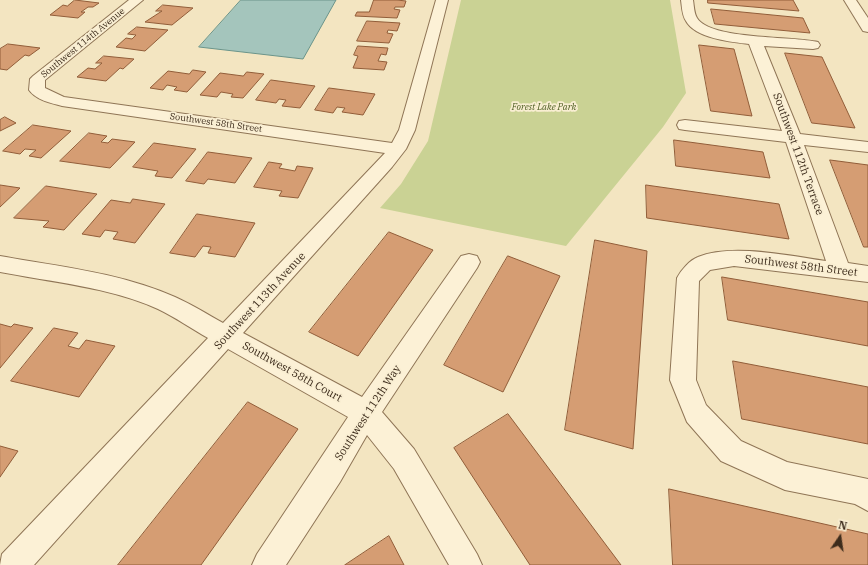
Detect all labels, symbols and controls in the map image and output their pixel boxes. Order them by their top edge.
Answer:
street label: Southwest 114th Avenue [39,6,127,80]
street label: Southwest 112th Terrace [770,91,826,217]
park label: Forest Lake Park [512,102,576,112]
street label: Southwest 58th Street [169,111,263,135]
street label: Southwest 113th Avenue [212,250,308,352]
street label: Southwest 58th Street [744,253,858,279]
street label: Southwest 58th Court [240,339,344,405]
street label: Southwest 112th Way [332,363,404,463]
north arrow [820,517,860,557]
text: N [837,518,849,533]

